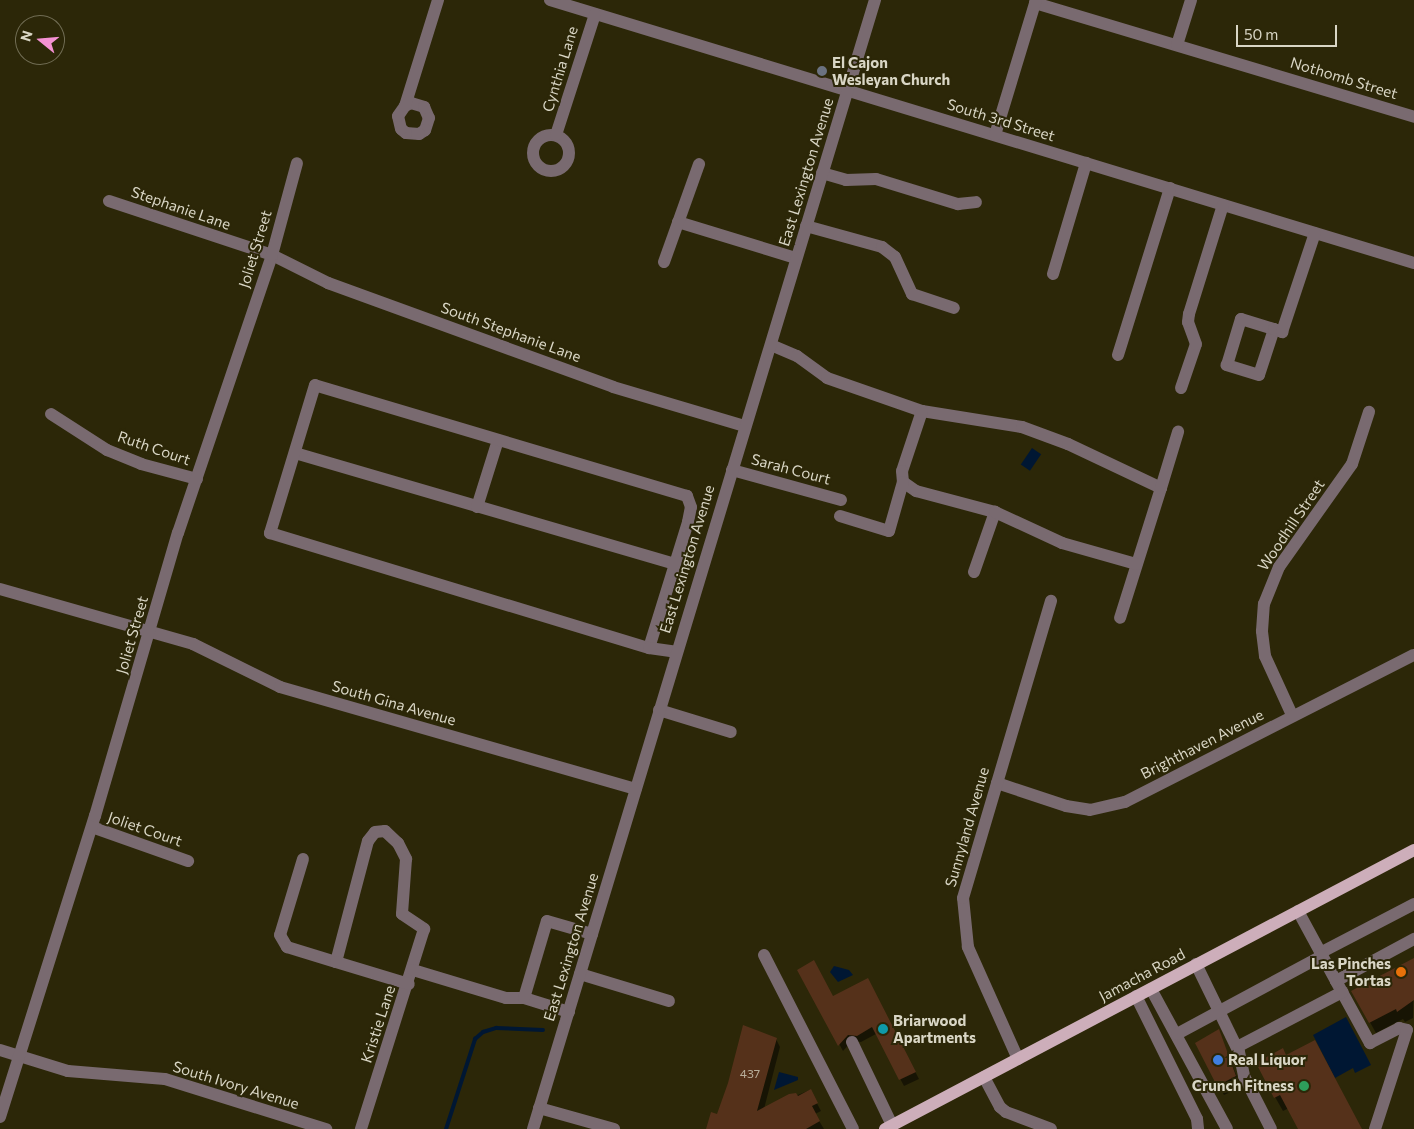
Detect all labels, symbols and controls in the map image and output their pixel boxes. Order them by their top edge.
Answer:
north arrow [15,15,65,65]
scale bar [1239,15,1340,47]
street label: Cynthia Lane [538,24,582,114]
text: 50 m [1244,25,1278,43]
text: N [16,28,36,43]
place label: El Cajon Wesleyan Church [832,53,950,88]
street label: Nothomb Street [1288,53,1400,103]
marker: El Cajon Wesleyan Church [816,65,828,77]
street label: South 3rd Street [945,95,1057,145]
street label: East Lexington Avenue [775,96,837,248]
street label: Stephanie Lane [129,183,233,233]
street label: Joliet Street [235,208,275,290]
street label: South Stephanie Lane [438,298,584,366]
street label: Ruth Court [115,427,193,469]
street label: Sarah Court [749,450,833,488]
street label: Woodhill Street [1254,476,1328,574]
street label: East Lexington Avenue [656,483,718,635]
street label: Joliet Street [112,594,152,676]
street label: South Gina Avenue [330,677,458,729]
street label: Brighthaven Avenue [1138,705,1266,783]
street label: Sunnyland Avenue [941,765,993,889]
street label: Joliet Court [105,808,185,850]
street label: East Lexington Avenue [540,871,602,1023]
street label: Jamacha Road [1096,945,1188,1005]
place label: Las Pinches Tortas [1311,954,1391,989]
marker: Las Pinches Tortas [1395,966,1407,978]
street label: Kristie Lane [357,983,399,1065]
place label: Briarwood Apartments [893,1011,976,1046]
marker: Briarwood Apartments [877,1023,889,1035]
place label: Real Liquor [1228,1051,1306,1069]
marker: Real Liquor [1212,1054,1224,1066]
street label: South Ivory Avenue [171,1057,301,1113]
house number: 437 [740,1067,760,1081]
place label: Crunch Fitness [1192,1077,1294,1095]
marker: Crunch Fitness [1298,1080,1310,1092]

